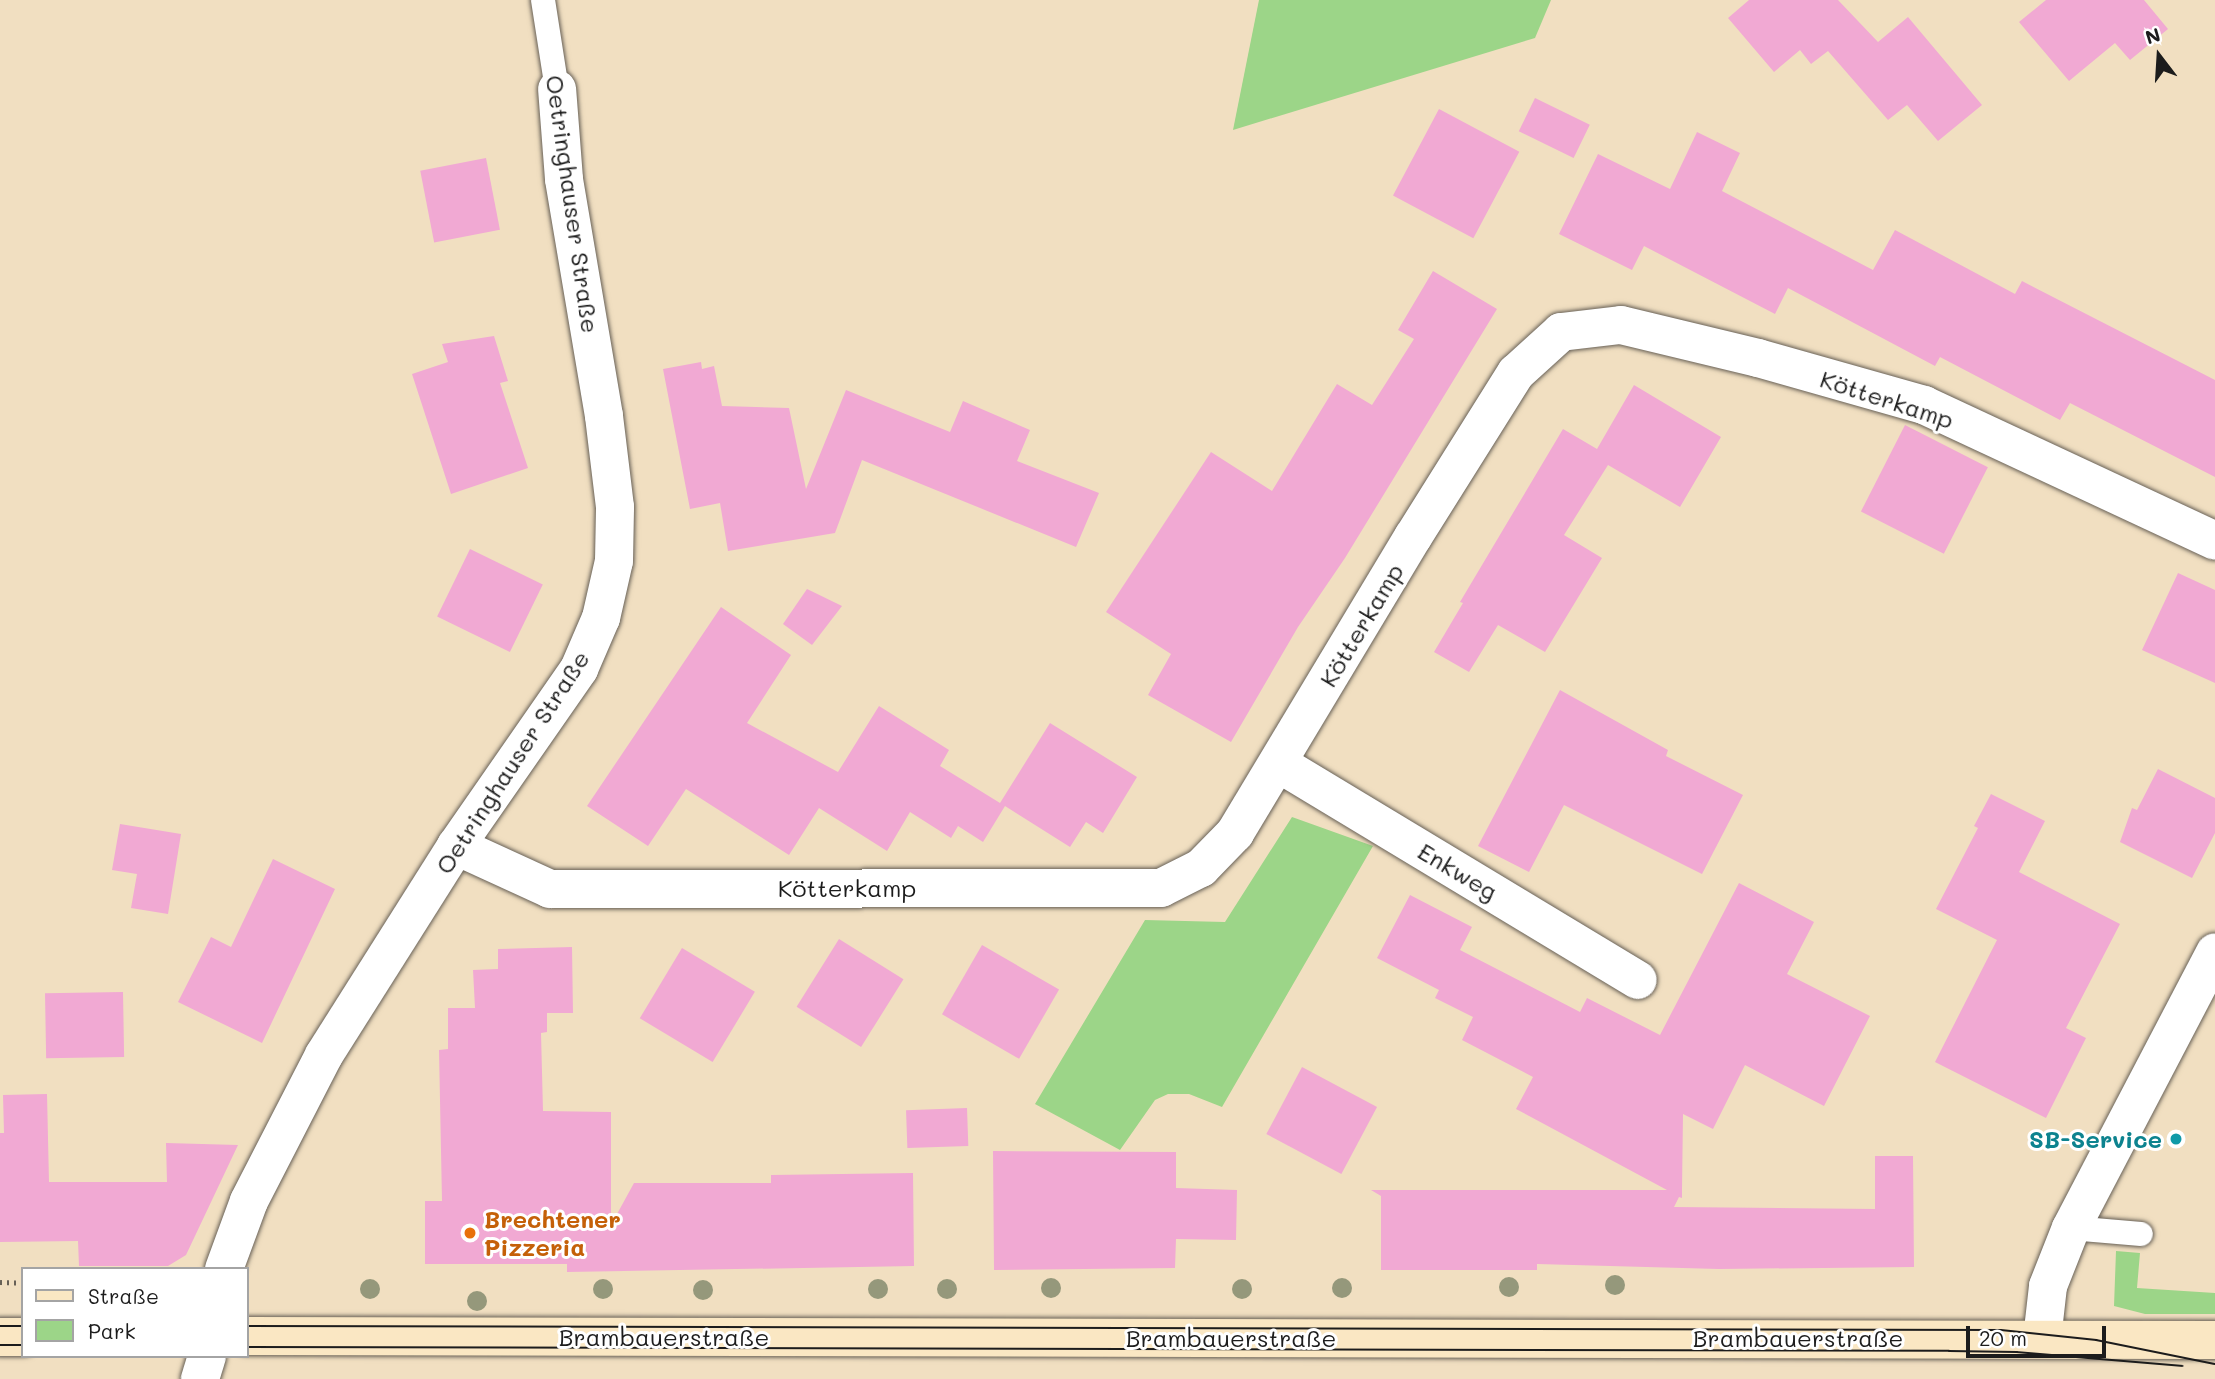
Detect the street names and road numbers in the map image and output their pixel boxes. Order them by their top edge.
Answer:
street label: Oetringhauser Straße [541,73,605,335]
street label: Kötterkamp [1817,364,1957,434]
street label: Kötterkamp [1313,558,1409,692]
street label: Oetringhauser Straße [429,645,595,879]
street label: Enkweg [1413,836,1503,906]
street label: Kötterkamp [778,874,916,902]
street label: Brambauerstraße [559,1323,769,1351]
street label: Brambauerstraße [1126,1324,1336,1352]
street label: Brambauerstraße [1693,1324,1903,1352]

